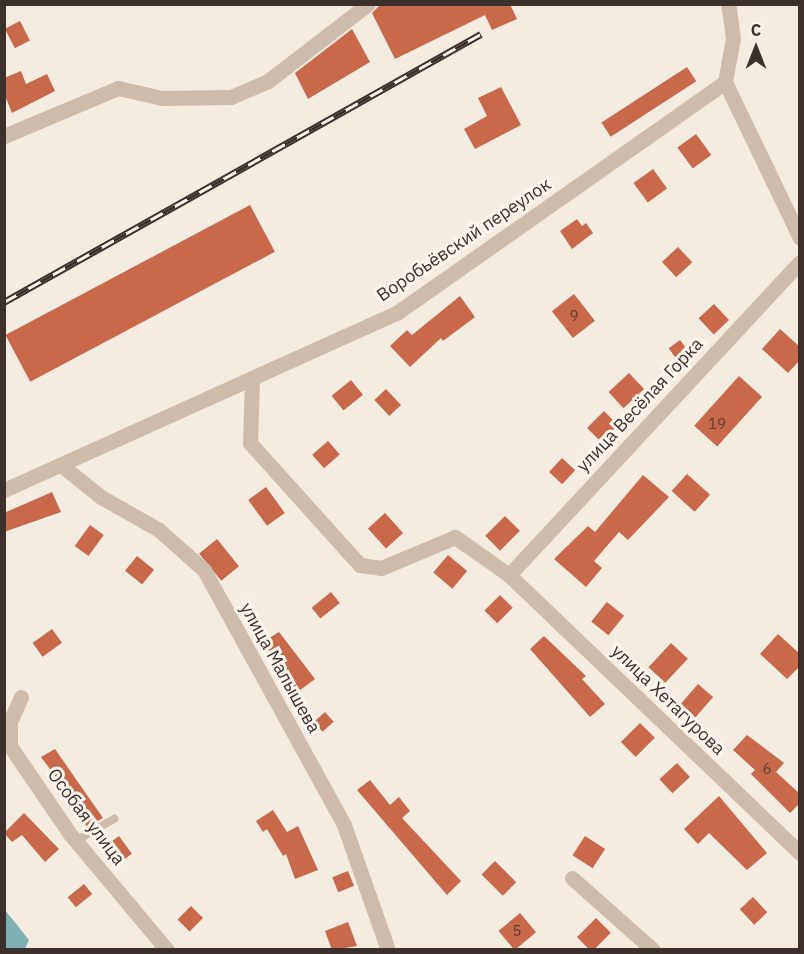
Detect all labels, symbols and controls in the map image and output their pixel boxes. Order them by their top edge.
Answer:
north arrow [726,18,786,78]
text: С [751,20,761,40]
street label: Воробьёвский переулок [373,174,555,306]
house number: 9 [570,307,578,325]
street label: улица Весёлая Горка [572,334,708,476]
house number: 19 [708,415,726,433]
street label: улица Малышева [235,599,325,737]
street label: улица Хетагурова [607,640,729,760]
house number: 6 [763,760,771,778]
street label: Особая улица [43,764,129,870]
house number: 5 [513,922,521,940]

